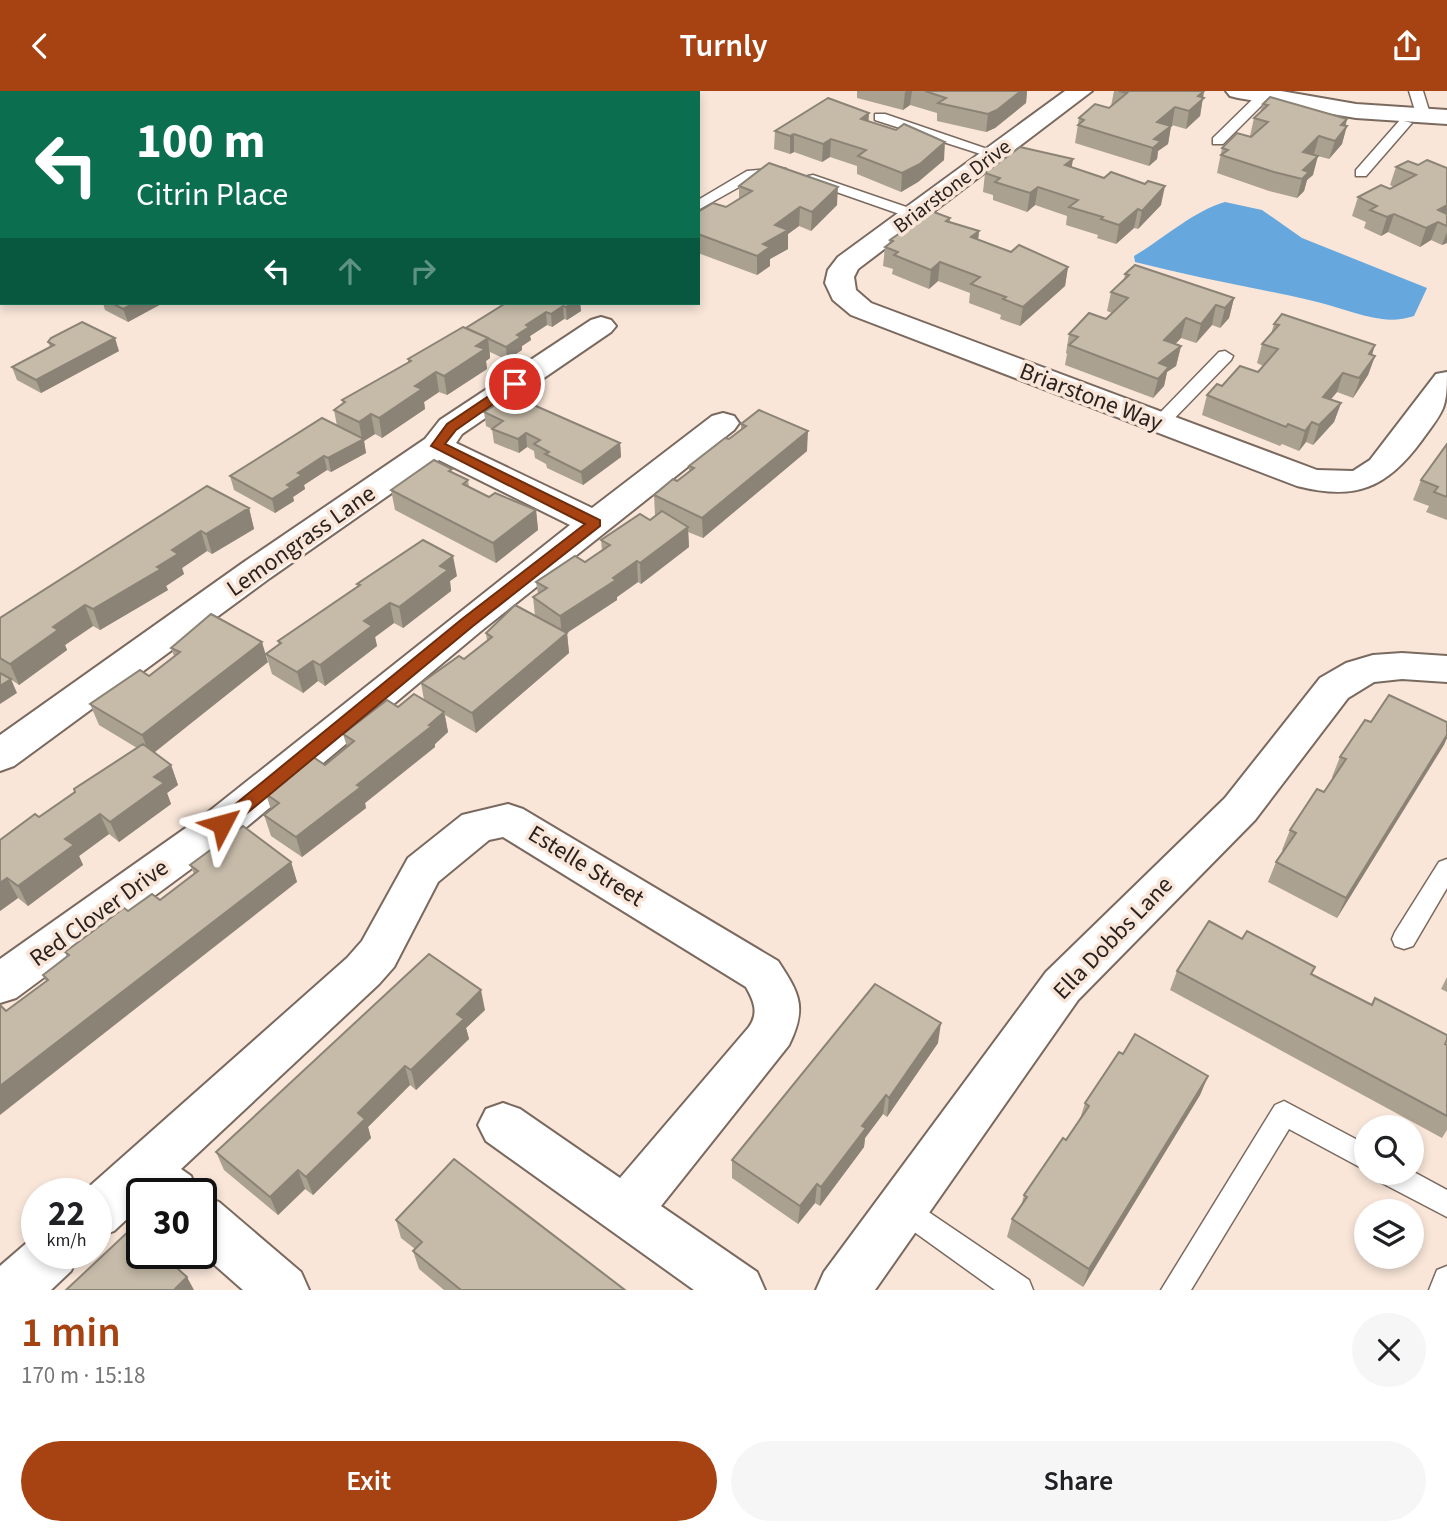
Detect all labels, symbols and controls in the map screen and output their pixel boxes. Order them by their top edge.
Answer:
text: Turnly [679,23,768,69]
icon: back [21,27,59,65]
icon: share [1388,27,1426,65]
text: 100 m [136,107,265,177]
icon: left [21,119,112,210]
street label: Briarstone Drive [887,132,1017,240]
text: Citrin Place [136,172,288,218]
icon: left [258,252,296,290]
icon: ahead [331,252,369,290]
icon: right [404,252,442,290]
pin [485,354,545,414]
street label: Briarstone Way [1014,354,1168,440]
icon: arrive [496,365,534,403]
street label: Lemongrass Lane [219,476,383,606]
position arrow [185,787,259,861]
street label: Estelle Street [521,816,651,916]
street label: Red Clover Drive [22,851,176,975]
street label: Ella Dobbs Lane [1045,868,1181,1008]
map controls [1354,1115,1424,1269]
button: search [1354,1115,1424,1185]
speed limit sign: 30 [126,1178,217,1269]
text: 22 [48,1189,85,1239]
button: layers [1354,1199,1424,1269]
text: km/h [47,1228,86,1253]
text: 1 min [21,1303,121,1363]
button: close [1352,1313,1426,1387]
text: 170 m · 15:18 [21,1359,145,1392]
button: Exit [21,1441,717,1521]
button: Share [731,1441,1426,1521]

